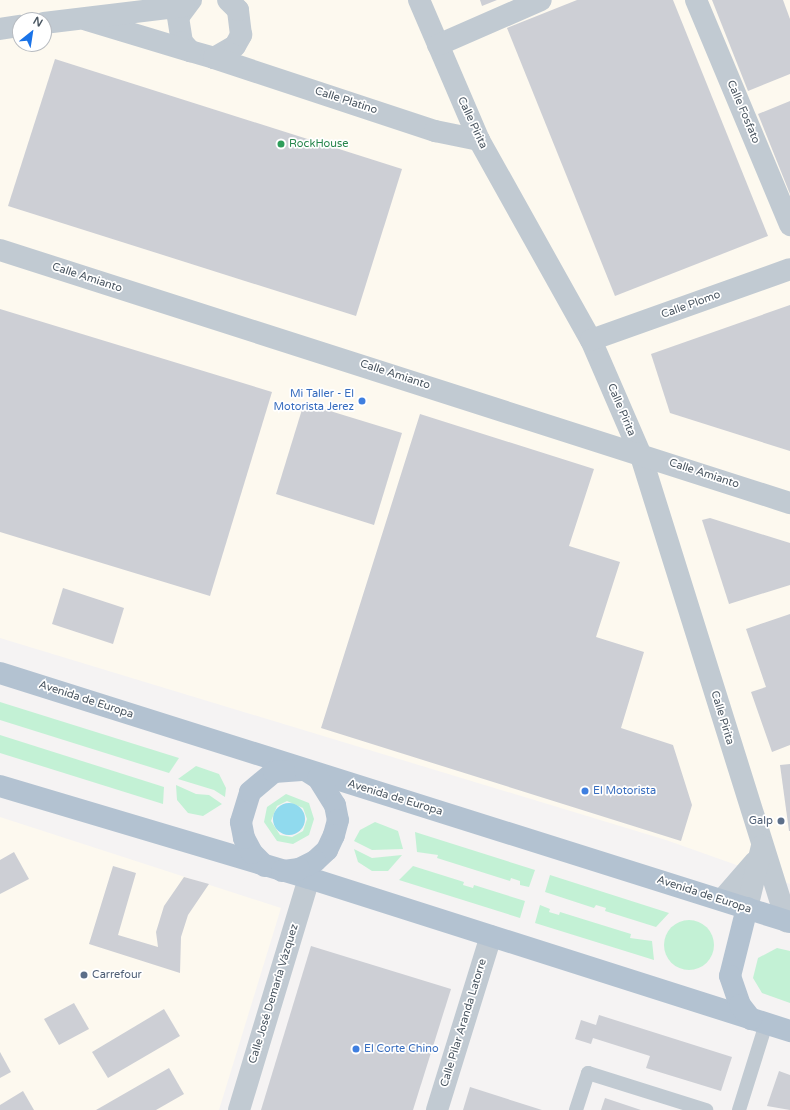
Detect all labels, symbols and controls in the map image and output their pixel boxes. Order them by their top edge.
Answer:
north arrow [12,12,52,52]
text: N [31,14,45,30]
street label: Calle Fosfato [724,78,762,146]
street label: Calle Platino [313,85,379,117]
street label: Calle Pirita [454,95,490,151]
place label: RockHouse [289,137,348,151]
marker: RockHouse [276,139,286,149]
street label: Calle Amianto [50,260,124,296]
street label: Calle Plomo [660,288,722,322]
street label: Calle Amianto [358,357,432,393]
street label: Calle Pirita [604,382,638,438]
place label: Mi Taller - El Motorista Jerez [274,388,354,414]
marker: Mi Taller - El Motorista Jerez [357,396,367,406]
street label: Calle Amianto [667,456,741,492]
street label: Avenida de Europa [37,678,135,722]
street label: Calle Pirita [708,689,736,747]
street label: Avenida de Europa [346,777,444,819]
place label: El Motorista [593,784,656,798]
marker: El Motorista [580,786,590,796]
place label: Galp [749,814,773,828]
marker: Galp [776,816,786,826]
street label: Avenida de Europa [655,873,753,917]
street label: Calle José Demaría Vázquez [246,923,302,1065]
street label: Calle Pilar Aranda Latorre [438,957,490,1089]
place label: Carrefour [92,968,142,982]
marker: Carrefour [79,970,89,980]
place label: El Corte Chino [364,1042,439,1056]
marker: El Corte Chino [351,1044,361,1054]

